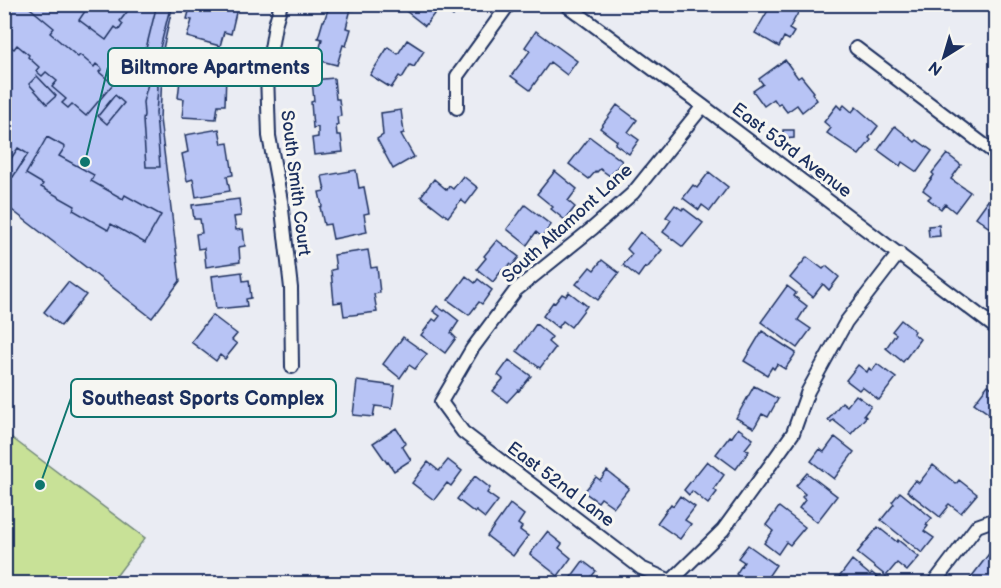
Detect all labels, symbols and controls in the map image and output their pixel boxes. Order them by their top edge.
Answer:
north arrow [914,27,974,87]
callout: Biltmore Apartments [108,48,322,86]
text: Biltmore Apartments [120,56,310,80]
text: N [925,57,946,79]
street label: East 53rd Avenue [728,99,856,202]
street label: South Smith Court [276,109,315,257]
street label: South Altamont Lane [498,159,637,287]
callout: Southeast Sports Complex [71,379,336,417]
text: Southeast Sports Complex [82,387,324,411]
street label: East 52nd Lane [503,437,619,532]

